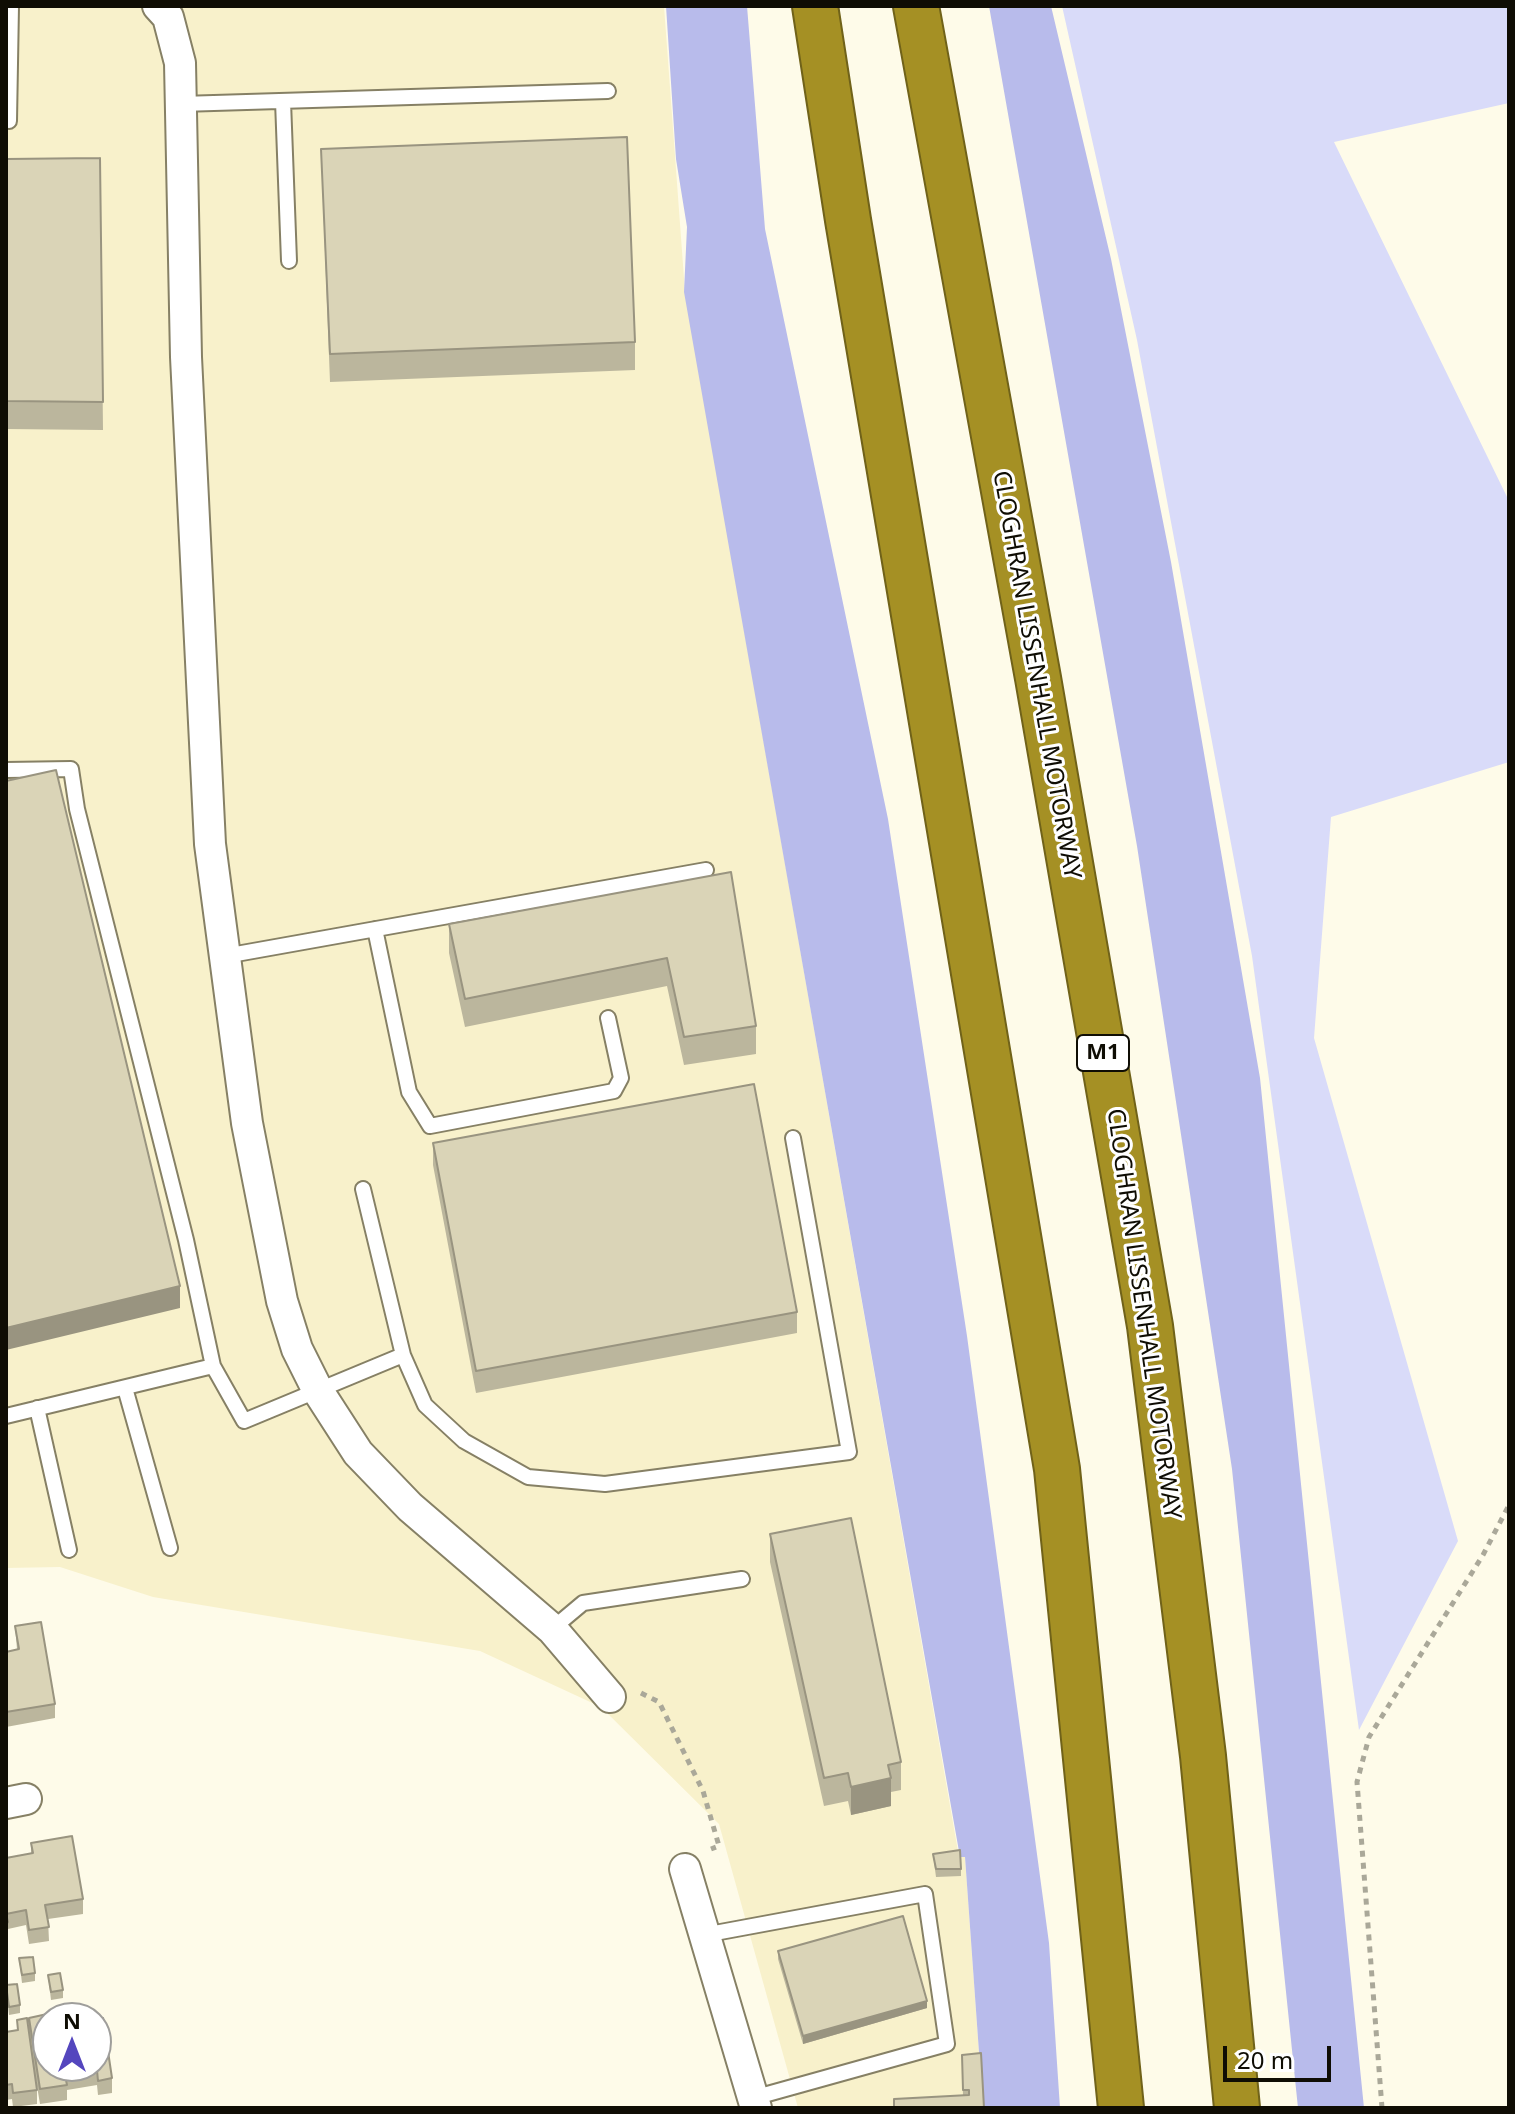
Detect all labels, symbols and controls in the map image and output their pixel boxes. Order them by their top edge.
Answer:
street label: CLOGHRAN LISSENHALL MOTORWAY [986,468,1086,882]
road number: M1 [1077,1035,1129,1071]
street label: CLOGHRAN LISSENHALL MOTORWAY [1100,1107,1186,1521]
north arrow [32,2002,112,2082]
text: N [63,2005,81,2035]
scale bar [1227,2030,1335,2080]
text: 20 m [1237,2043,1293,2076]

